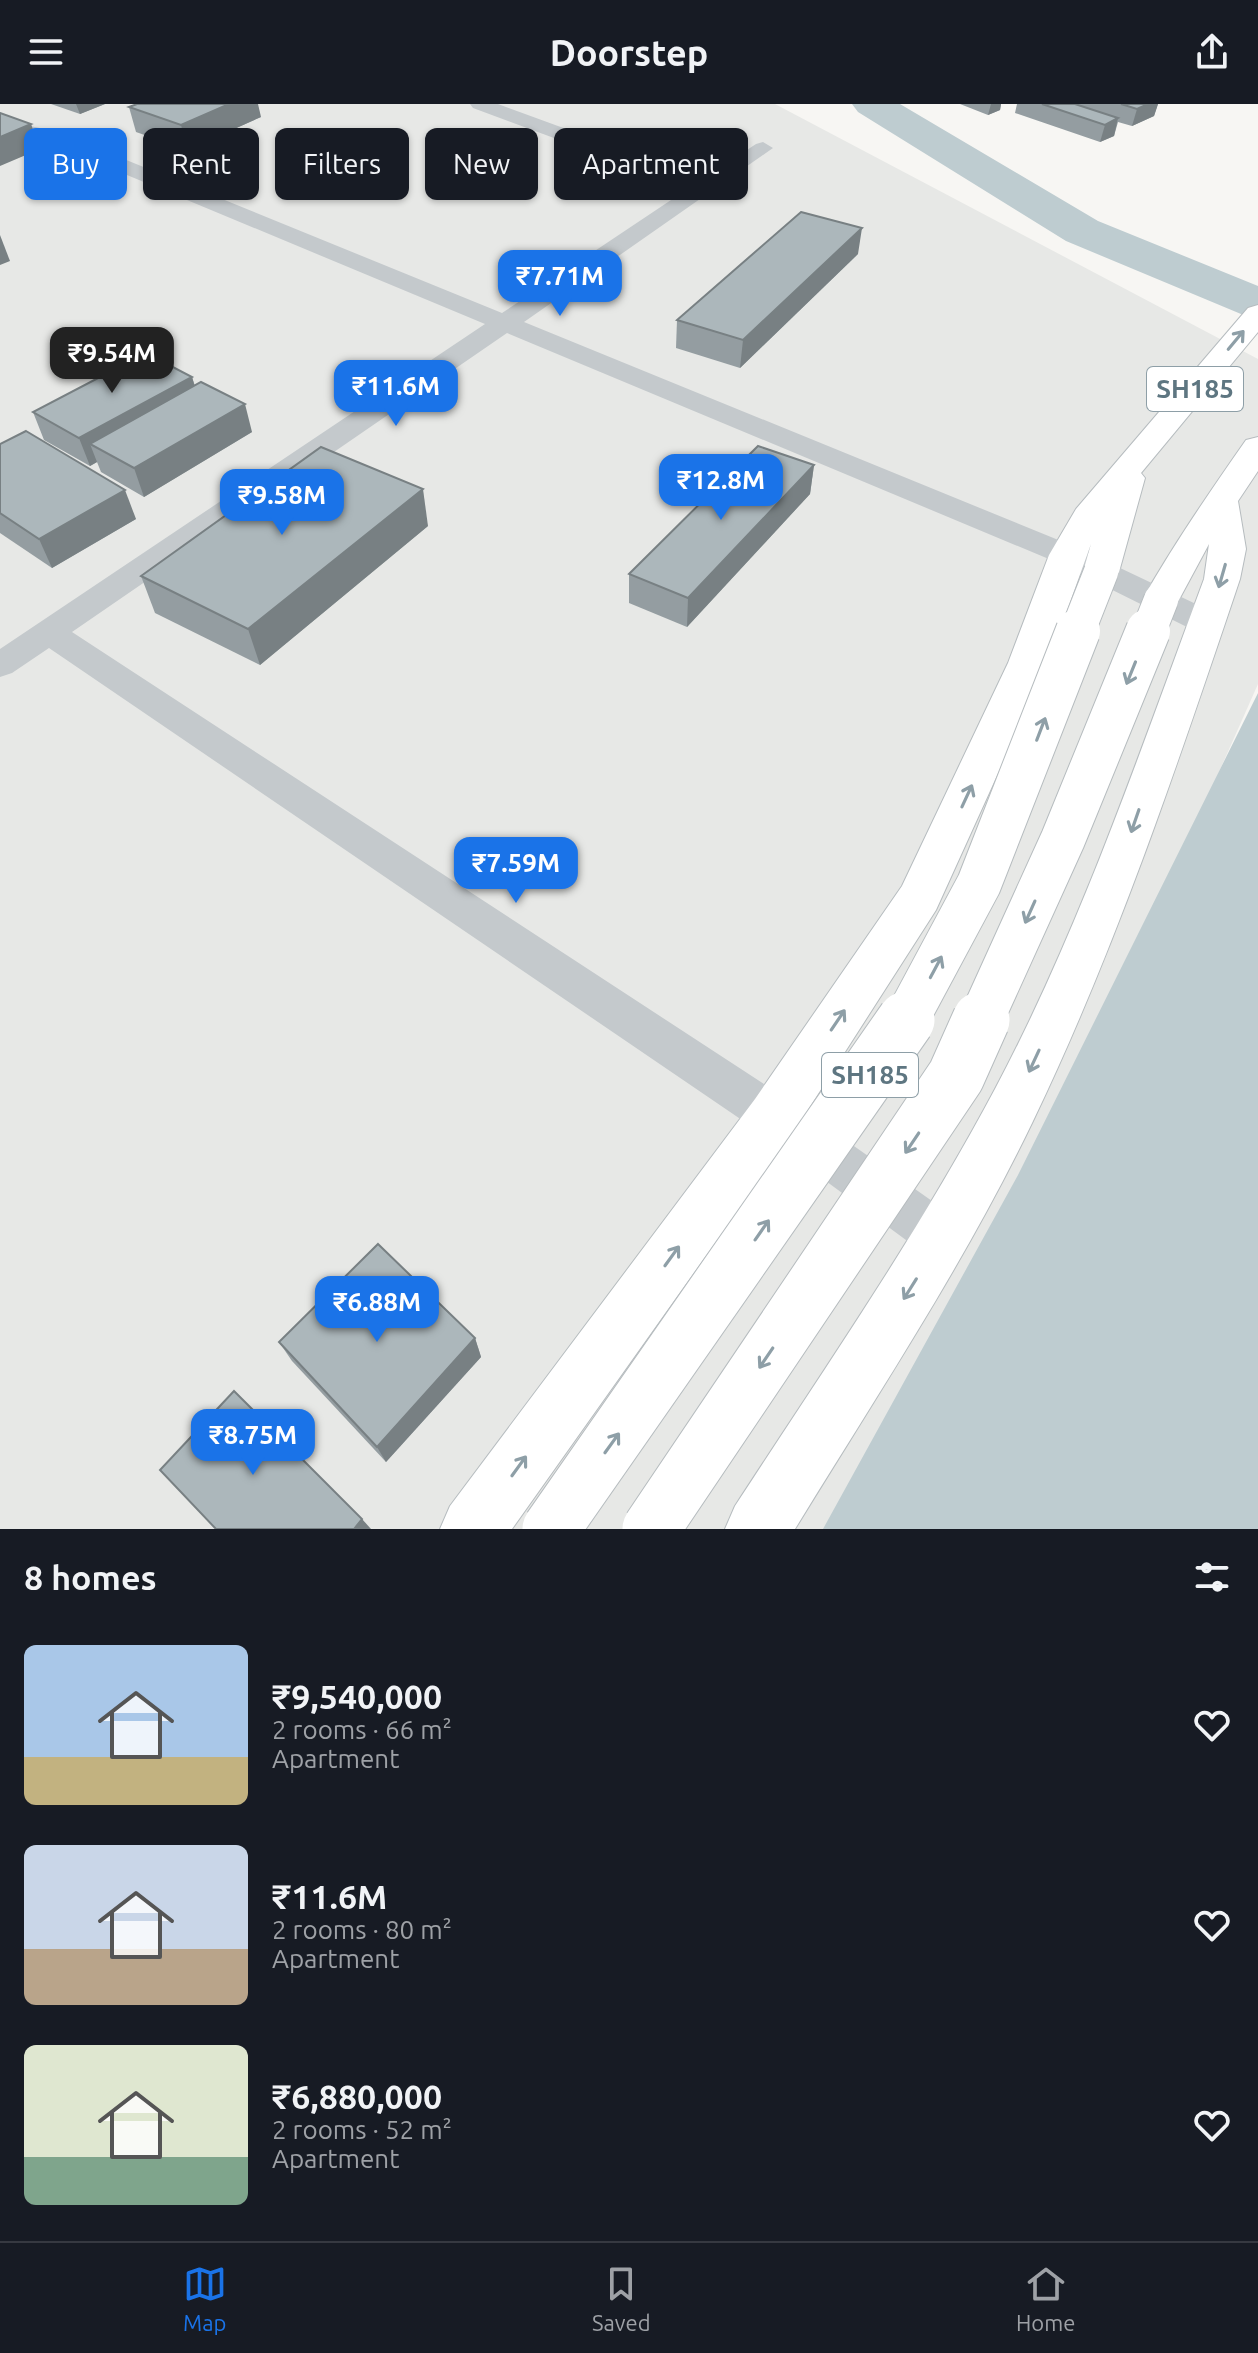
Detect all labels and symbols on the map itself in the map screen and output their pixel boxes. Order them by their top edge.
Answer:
pin: ₹7.71M [495,250,625,318]
pin: ₹9.54M [47,327,177,395]
one-way arrow [1227,331,1245,351]
pin: ₹11.6M [331,360,461,428]
road number: SH185 [1147,367,1243,411]
pin: ₹12.8M [656,454,786,522]
pin: ₹9.58M [217,469,347,537]
one-way arrow [1213,563,1228,589]
one-way arrow [1123,660,1137,685]
one-way arrow [1035,717,1049,742]
one-way arrow [960,784,975,808]
one-way arrow [1127,809,1142,834]
pin: ₹7.59M [451,837,581,905]
one-way arrow [1022,900,1037,924]
one-way arrow [929,955,945,979]
one-way arrow [830,1010,846,1032]
one-way arrow [1026,1048,1041,1072]
road number: SH185 [822,1053,918,1097]
one-way arrow [903,1131,920,1153]
one-way arrow [754,1220,770,1242]
one-way arrow [663,1246,680,1267]
pin: ₹6.88M [312,1276,442,1344]
one-way arrow [901,1277,917,1300]
one-way arrow [758,1347,775,1369]
pin: ₹8.75M [188,1409,318,1477]
one-way arrow [604,1432,621,1454]
one-way arrow [510,1456,527,1477]

